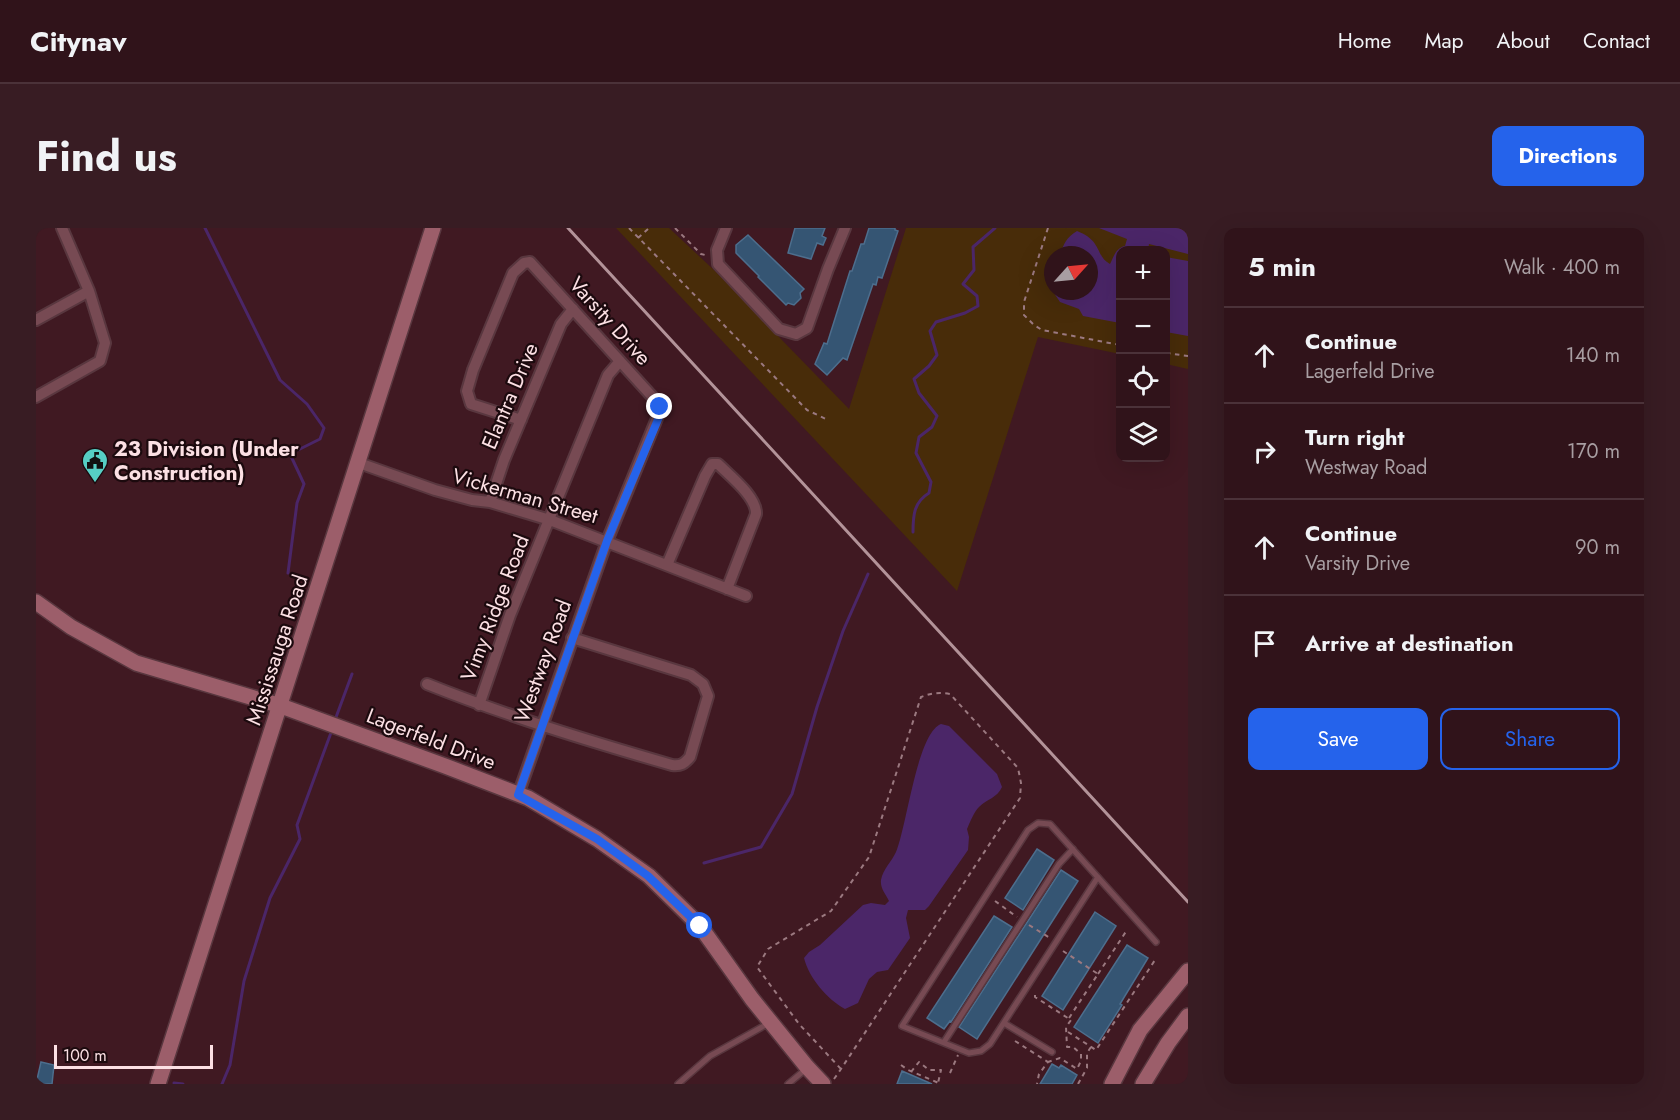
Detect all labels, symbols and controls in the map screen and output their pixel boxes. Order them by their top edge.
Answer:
text: Citynav [30,21,127,62]
text: Home [1338,26,1391,56]
text: Map [1424,26,1464,56]
text: About [1497,26,1550,56]
text: Contact [1583,26,1650,56]
text: Find us [36,126,177,187]
button: Directions [1492,126,1644,186]
north arrow [1044,246,1098,300]
map controls [1116,246,1170,462]
button: + [1116,246,1170,300]
text: 5 min [1248,248,1316,286]
text: Walk · 400 m [1504,253,1620,282]
street label: Varsity Drive [562,270,658,372]
button: − [1116,300,1170,354]
text: Continue [1305,325,1397,357]
street label: Elantra Drive [474,338,546,454]
icon: ahead [1248,339,1281,372]
text: 140 m [1566,341,1620,370]
button: locate [1116,354,1170,408]
text: Lagerfeld Drive [1305,357,1435,386]
route end [646,393,672,419]
button: layers [1116,408,1170,462]
text: Turn right [1305,421,1405,453]
place label: 23 Division (Under Construction) [114,434,299,488]
icon: right [1248,435,1281,468]
text: 170 m [1567,437,1620,466]
public building icon: 23 Division (Under Construction) [80,446,110,484]
text: Westway Road [1305,453,1427,482]
street label: Vickerman Street [449,461,601,531]
text: Continue [1305,517,1397,549]
street label: Vimy Ridge Road [453,530,537,686]
icon: ahead [1248,531,1281,564]
text: 90 m [1575,533,1620,562]
text: Varsity Drive [1305,549,1410,578]
street label: Mississauga Road [239,571,315,729]
street label: Westway Road [507,595,579,727]
icon: arrive [1248,627,1281,660]
text: Arrive at destination [1305,627,1514,659]
street label: Lagerfeld Drive [362,701,500,777]
button: Save [1248,708,1428,770]
button: Share [1440,708,1620,770]
route start [686,912,712,938]
scale bar [54,1042,213,1070]
text: 100 m [63,1044,107,1067]

